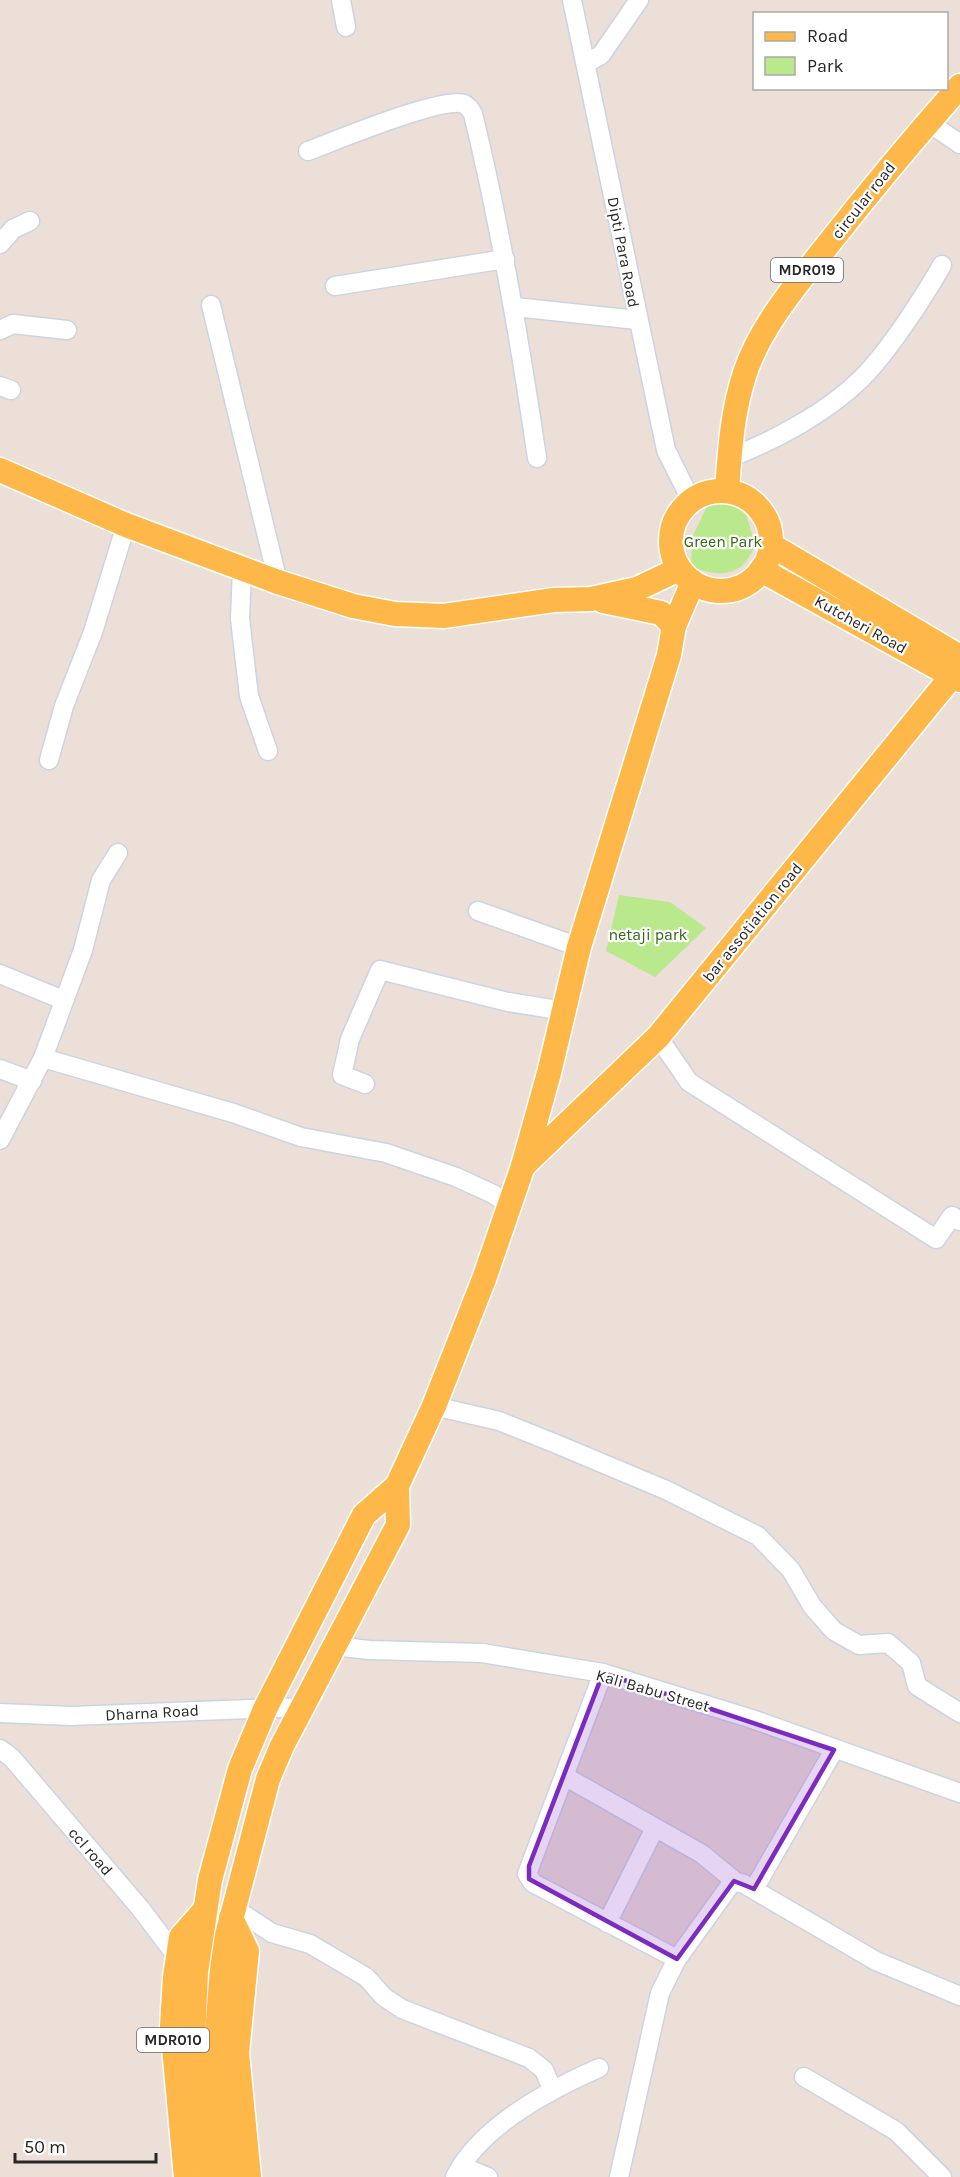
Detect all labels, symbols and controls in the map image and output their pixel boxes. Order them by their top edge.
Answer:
legend [753,12,948,90]
text: Road [807,25,848,47]
text: Park [807,55,844,77]
street label: circular road [827,158,899,243]
street label: Dipti Para Road [603,195,644,309]
road number: MDR019 [771,258,843,282]
park label: Green Park [684,532,762,551]
street label: Kutcheri Road [811,591,910,658]
street label: bar assotiation road [699,859,806,986]
park label: netaji park [608,925,688,944]
street label: Kali Babu Street [594,1665,712,1716]
street label: Dharna Road [105,1701,199,1724]
street label: ccl road [65,1823,117,1879]
road number: MDR010 [137,2028,209,2052]
scale bar [15,2126,156,2164]
text: 50 m [24,2136,66,2158]

